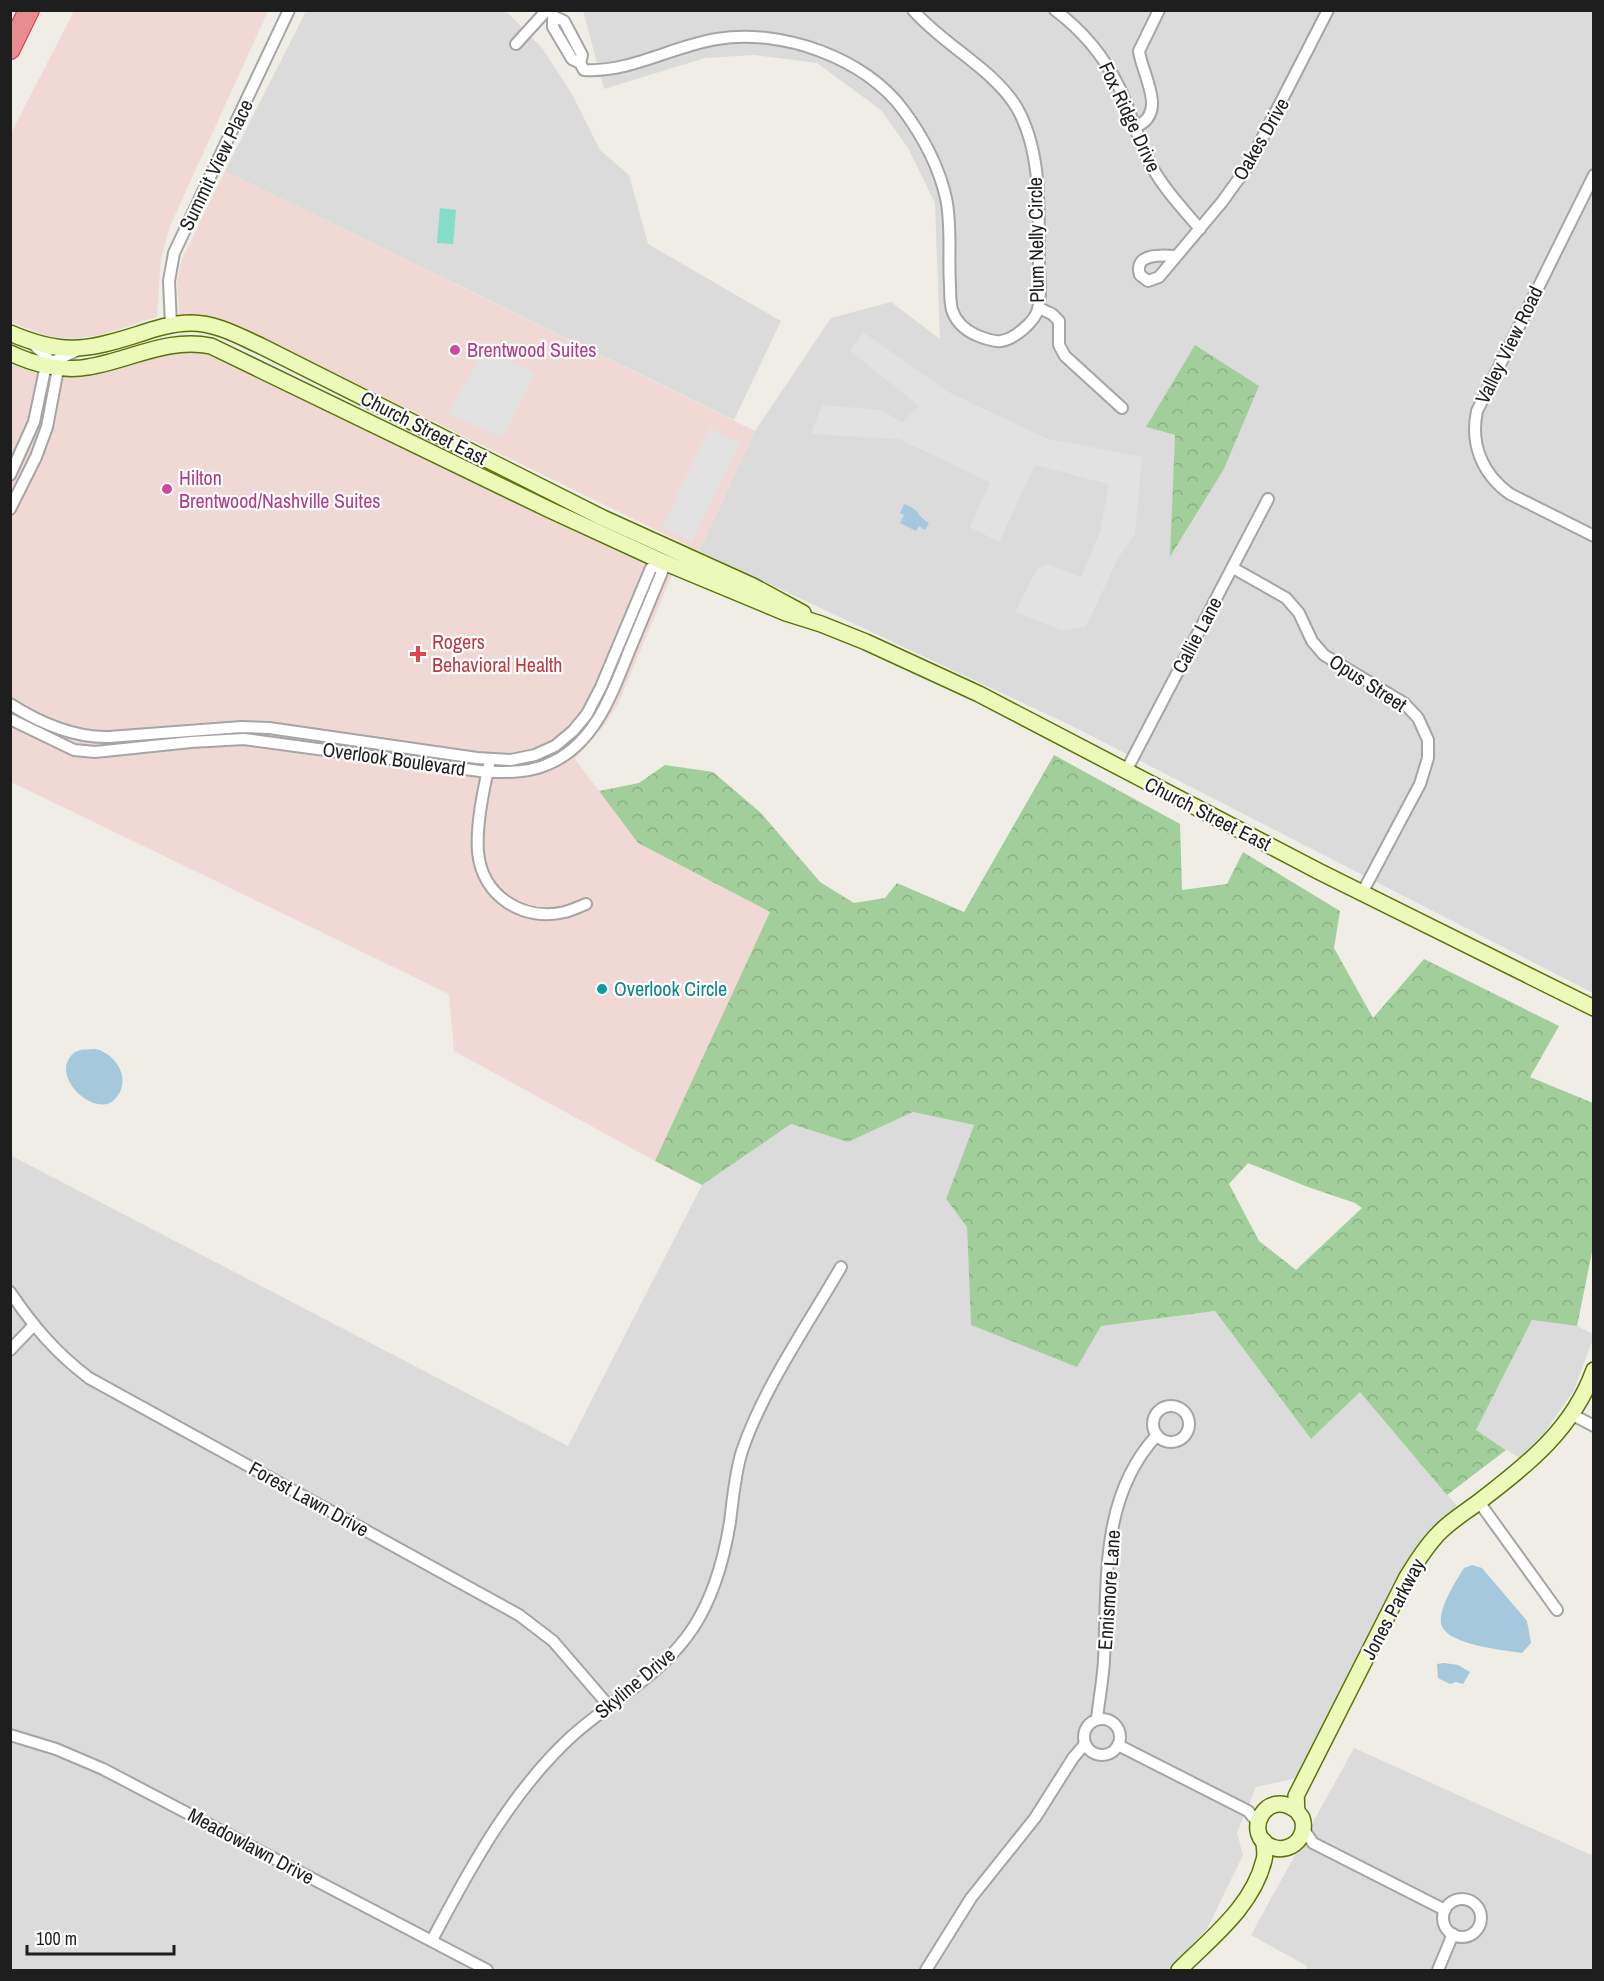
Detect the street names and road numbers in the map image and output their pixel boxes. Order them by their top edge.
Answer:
street label: Fox Ridge Drive [1093,57,1168,176]
street label: Oakes Drive [1226,93,1295,185]
street label: Summit View Place [172,95,259,235]
street label: Plum Nelly Circle [1021,177,1050,303]
street label: Valley View Road [1468,281,1549,408]
street label: Church Street East [356,384,492,471]
street label: Callie Lane [1165,592,1228,678]
street label: Opus Street [1324,647,1413,718]
street label: Overlook Boulevard [321,735,467,782]
street label: Church Street East [1140,770,1276,857]
street label: Forest Lawn Drive [244,1454,374,1543]
street label: Ennismore Lane [1091,1529,1126,1651]
street label: Jones Parkway [1355,1553,1431,1664]
street label: Skyline Drive [589,1641,681,1724]
street label: Meadowlawn Drive [183,1801,319,1890]

